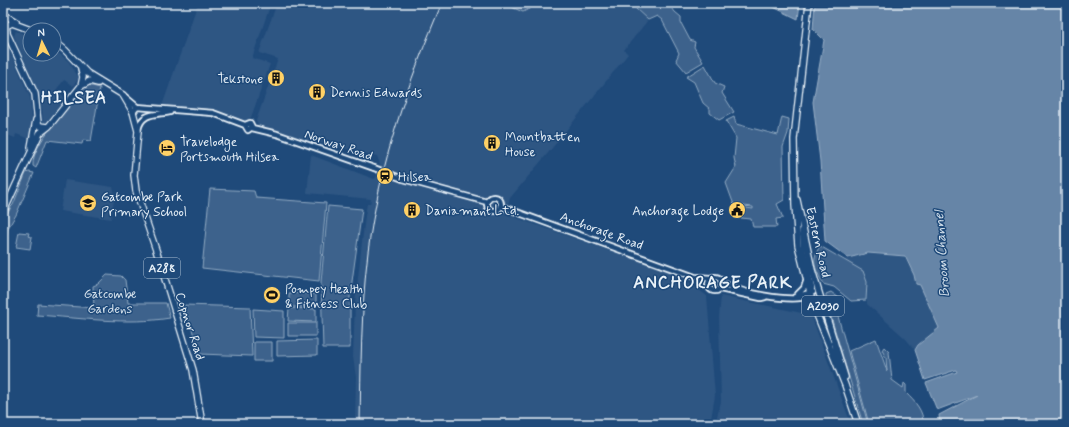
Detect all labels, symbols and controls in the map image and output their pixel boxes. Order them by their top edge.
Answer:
north arrow [22,22,62,62]
text: N [37,26,45,40]
building icon: Tekstone [266,68,286,88]
place label: Tekstone [218,71,263,88]
building icon: Dennis Edwards [307,82,327,102]
place label: Dennis Edwards [330,85,422,102]
district label: HILSEA [41,87,107,109]
street label: Norway Road [302,126,375,165]
place label: Mountbatten House [505,129,580,161]
building icon: Mountbatten House [482,133,502,153]
place label: Travelodge Portsmouth Hilsea [180,134,279,166]
hotel icon: Travelodge Portsmouth Hilsea [157,138,177,158]
station icon: Hilsea [375,166,395,186]
place label: Hilsea [398,169,432,186]
place label: Gatcombe Park Primary School [101,189,187,221]
school or university icon: Gatcombe Park Primary School [78,193,98,213]
building icon: Daniamant Ltd. [402,200,422,220]
public building icon: Anchorage Lodge [727,200,747,220]
place label: Daniamant Ltd. [425,203,519,220]
place label: Anchorage Lodge [632,203,724,222]
street label: Eastern Road [801,205,834,279]
street label: Anchorage Road [557,208,645,256]
water label: Broom Channel [930,208,954,298]
road number: A288 [144,258,180,278]
district label: ANCHORAGE PARK [633,272,793,294]
place label: Pompey Health & Fitness Club [285,281,367,313]
sports icon: Pompey Health & Fitness Club [262,285,282,305]
park label: Gatcombe Gardens [84,286,137,318]
street label: Copnor Road [171,290,209,363]
road number: A2030 [802,296,844,316]

